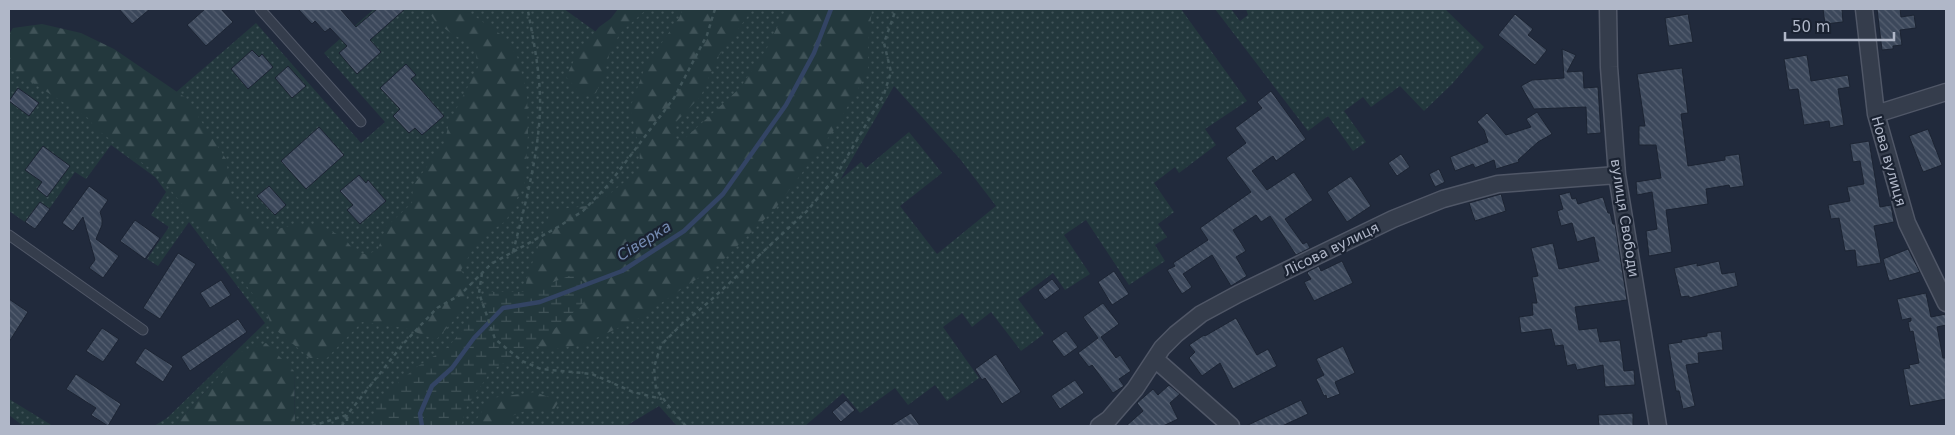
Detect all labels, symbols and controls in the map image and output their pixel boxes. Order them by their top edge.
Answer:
scale bar [1785,10,1894,42]
text: 50 m [1792,18,1830,36]
street label: Нова вулиця [1869,114,1909,208]
street label: вулиця Свободи [1608,158,1642,278]
water label: Сіверка [614,217,674,265]
street label: Лісова вулиця [1281,219,1381,279]

